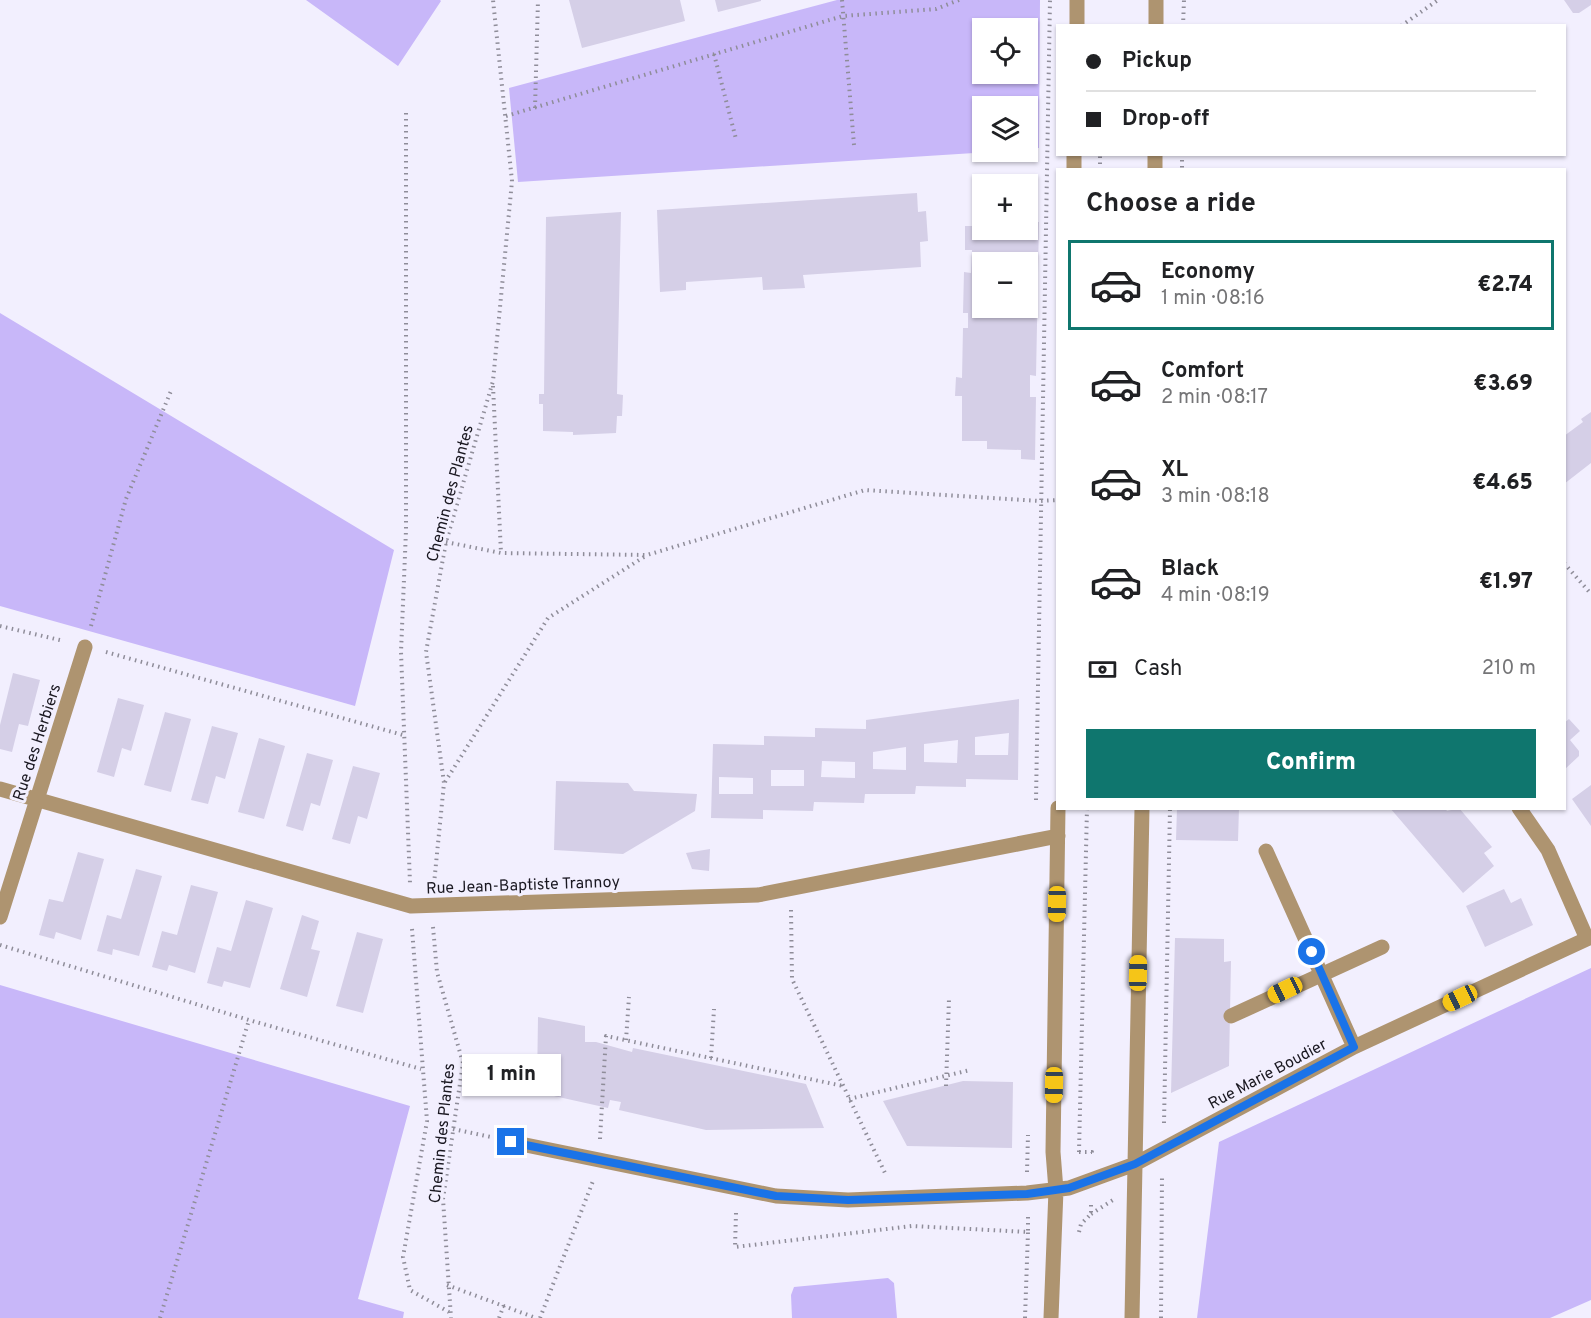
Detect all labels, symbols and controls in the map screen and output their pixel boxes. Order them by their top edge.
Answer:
map controls [972,18,1038,318]
button: locate [972,18,1038,84]
text: Pickup [1122,48,1192,75]
button: layers [972,96,1038,162]
text: Drop-off [1122,106,1209,133]
button: + [972,174,1038,240]
text: Choose a ride [1086,187,1256,221]
button: − [972,252,1038,318]
icon: car [1089,258,1143,312]
text: Economy [1161,259,1255,286]
text: €2.74 [1477,272,1533,299]
text: 1 min · 08:16 [1161,286,1265,312]
icon: car [1089,357,1143,411]
text: Comfort [1161,358,1244,385]
text: €3.69 [1473,371,1533,398]
text: 2 min · 08:17 [1161,385,1268,411]
street label: Chemin des Plantes [423,423,479,564]
icon: car [1089,456,1143,510]
text: XL [1161,457,1188,484]
text: €4.65 [1472,470,1533,497]
text: 3 min · 08:18 [1161,484,1270,510]
icon: car [1089,555,1143,609]
text: Black [1161,556,1219,583]
text: €1.97 [1479,569,1533,596]
text: 4 min · 08:19 [1161,583,1270,609]
icon: cash [1086,653,1119,686]
text: Cash [1134,656,1183,683]
text: 210 m [1482,656,1536,682]
street label: Rue des Herbiers [10,682,66,804]
button: Confirm [1086,729,1536,798]
street label: Rue Jean-Baptiste Trannoy [426,873,620,899]
car [1048,886,1066,922]
route start [1298,938,1325,965]
car [1129,955,1147,991]
car [1265,974,1305,1006]
car [1440,982,1480,1014]
street label: Rue Marie Boudier [1205,1035,1331,1115]
callout: 1 min [462,1055,560,1097]
street label: Chemin des Plantes [426,1062,460,1204]
text: 1 min [487,1062,536,1088]
car [1045,1067,1063,1103]
route end [497,1128,524,1155]

